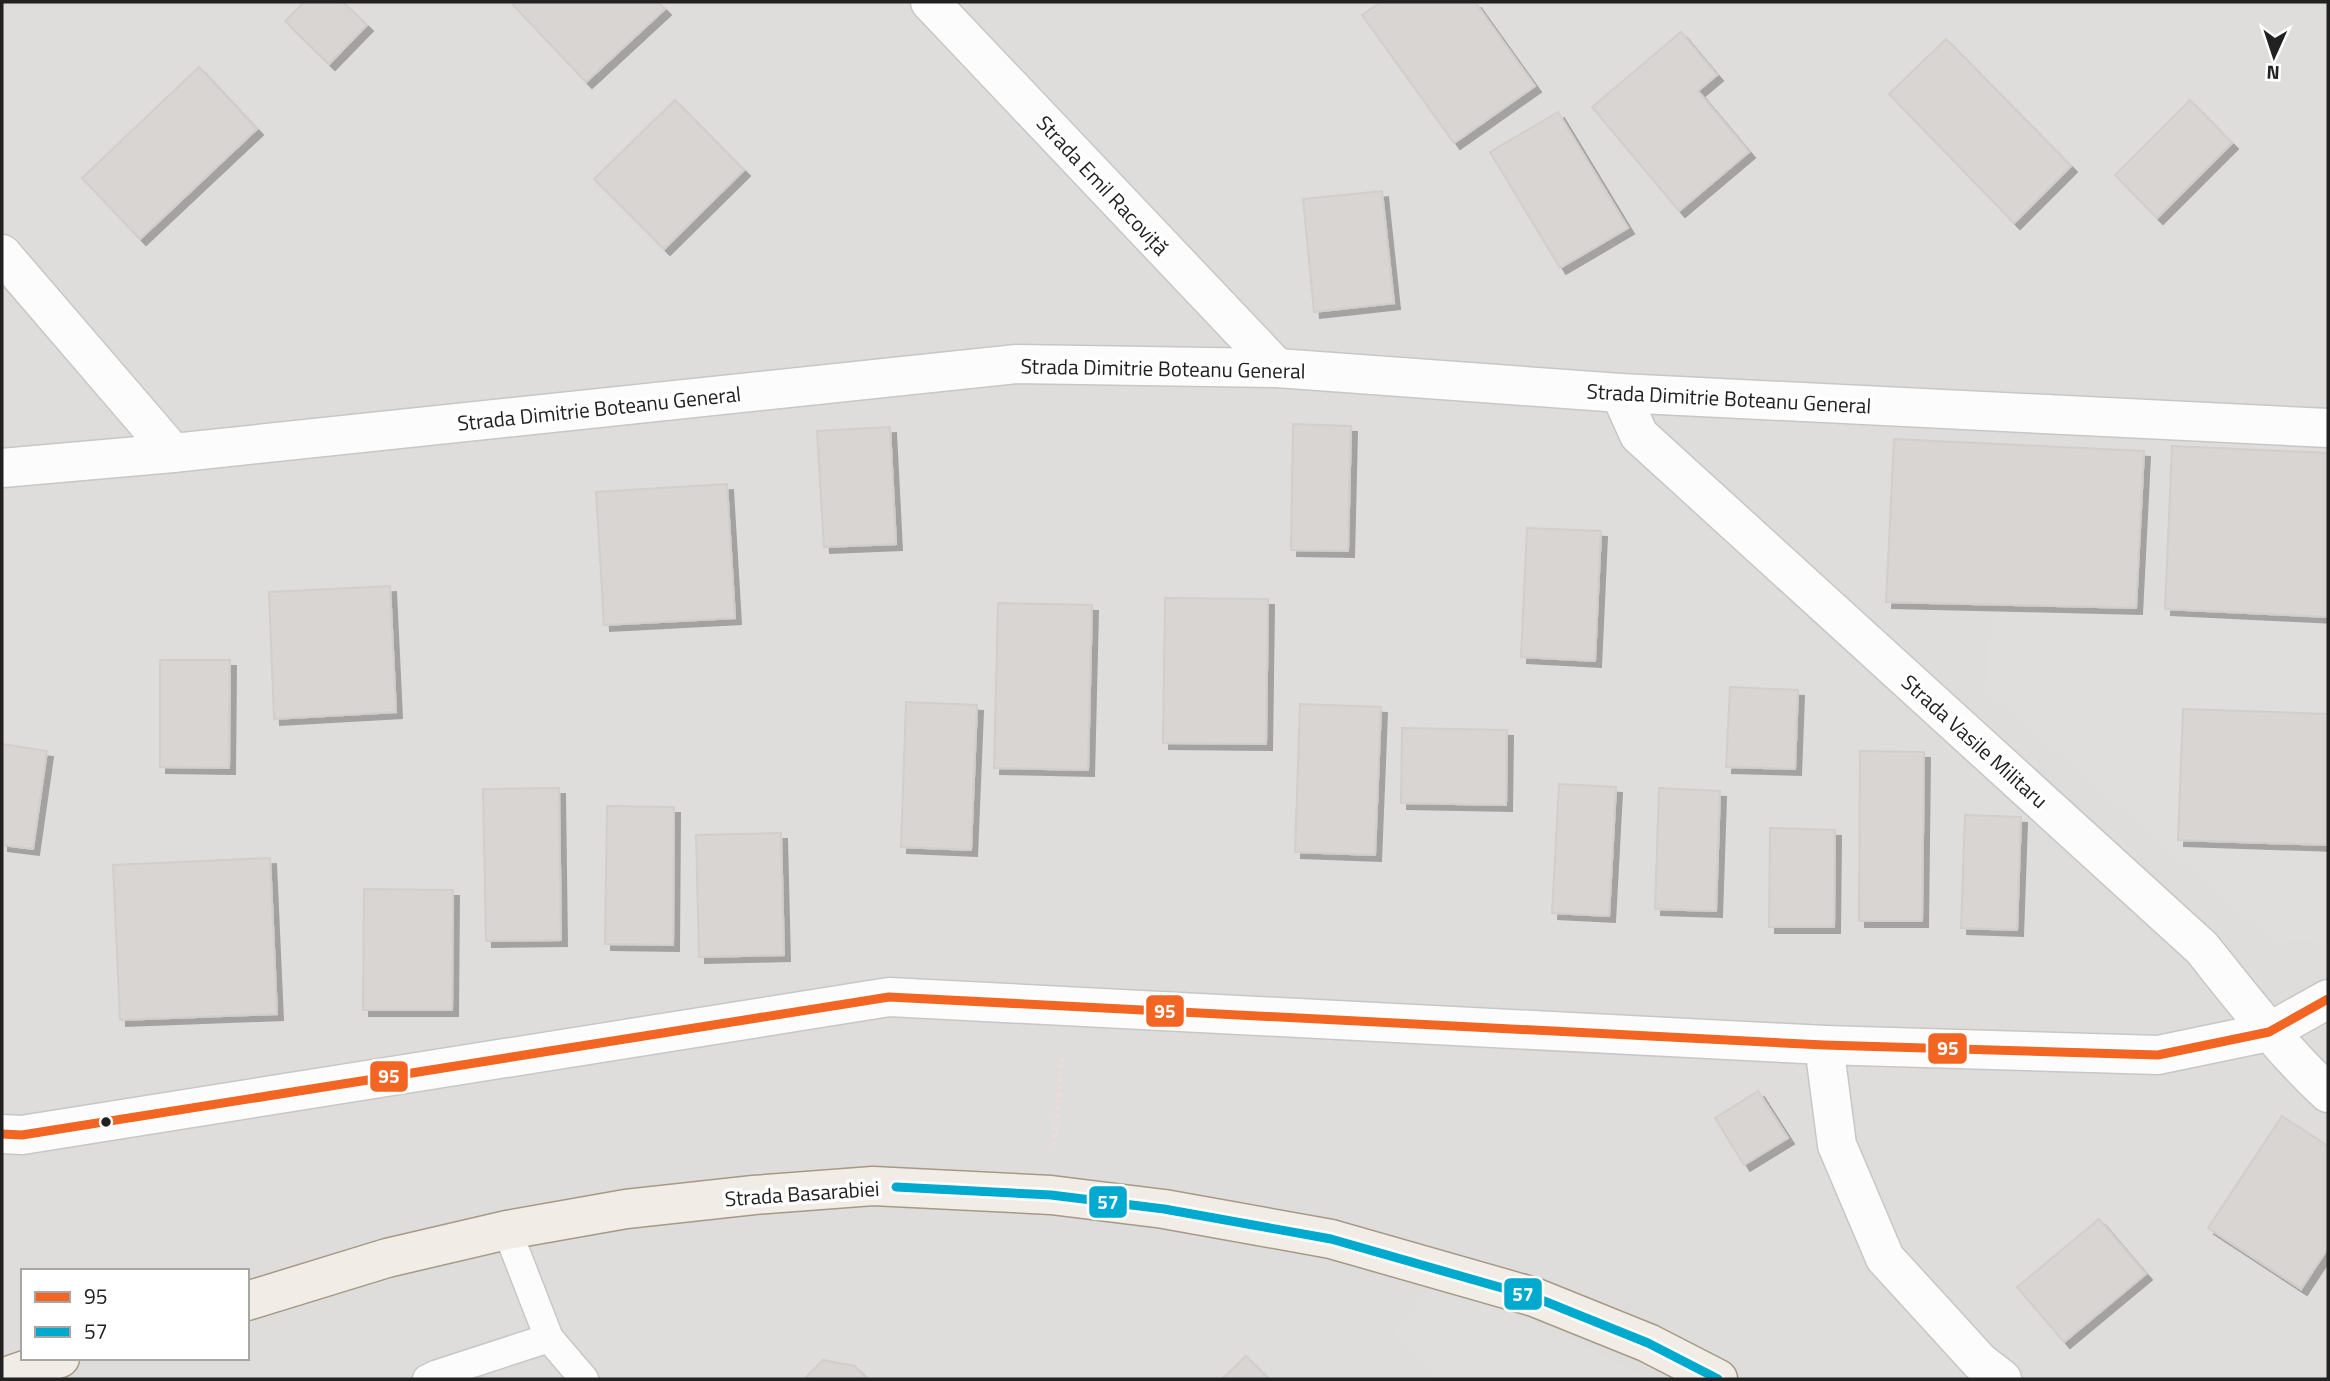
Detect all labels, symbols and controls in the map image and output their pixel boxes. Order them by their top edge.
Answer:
north arrow [2239,21,2309,91]
text: N [2266,59,2280,88]
street label: Strada Emil Racoviță [1029,108,1177,263]
street label: Strada Dimitrie Boteanu General [1020,350,1306,386]
street label: Strada Dimitrie Boteanu General [1586,375,1872,421]
street label: Strada Dimitrie Boteanu General [456,377,742,439]
street label: Strada Vasile Militaru [1895,666,2055,816]
line badge: 95 [1145,994,1185,1028]
text: 95 [1154,996,1176,1025]
line badge: 95 [1927,1032,1968,1065]
text: 95 [1937,1033,1959,1062]
line badge: 95 [369,1060,409,1093]
text: 95 [378,1061,400,1090]
unlabelled marker [99,1115,113,1129]
street label: Strada Basarabiei [724,1172,880,1214]
line badge: 57 [1088,1185,1128,1219]
text: 57 [1097,1187,1119,1216]
legend [21,1269,248,1360]
line badge: 57 [1503,1277,1543,1311]
text: 57 [1512,1279,1534,1308]
text: 95 [84,1280,108,1312]
text: 57 [84,1315,108,1347]

